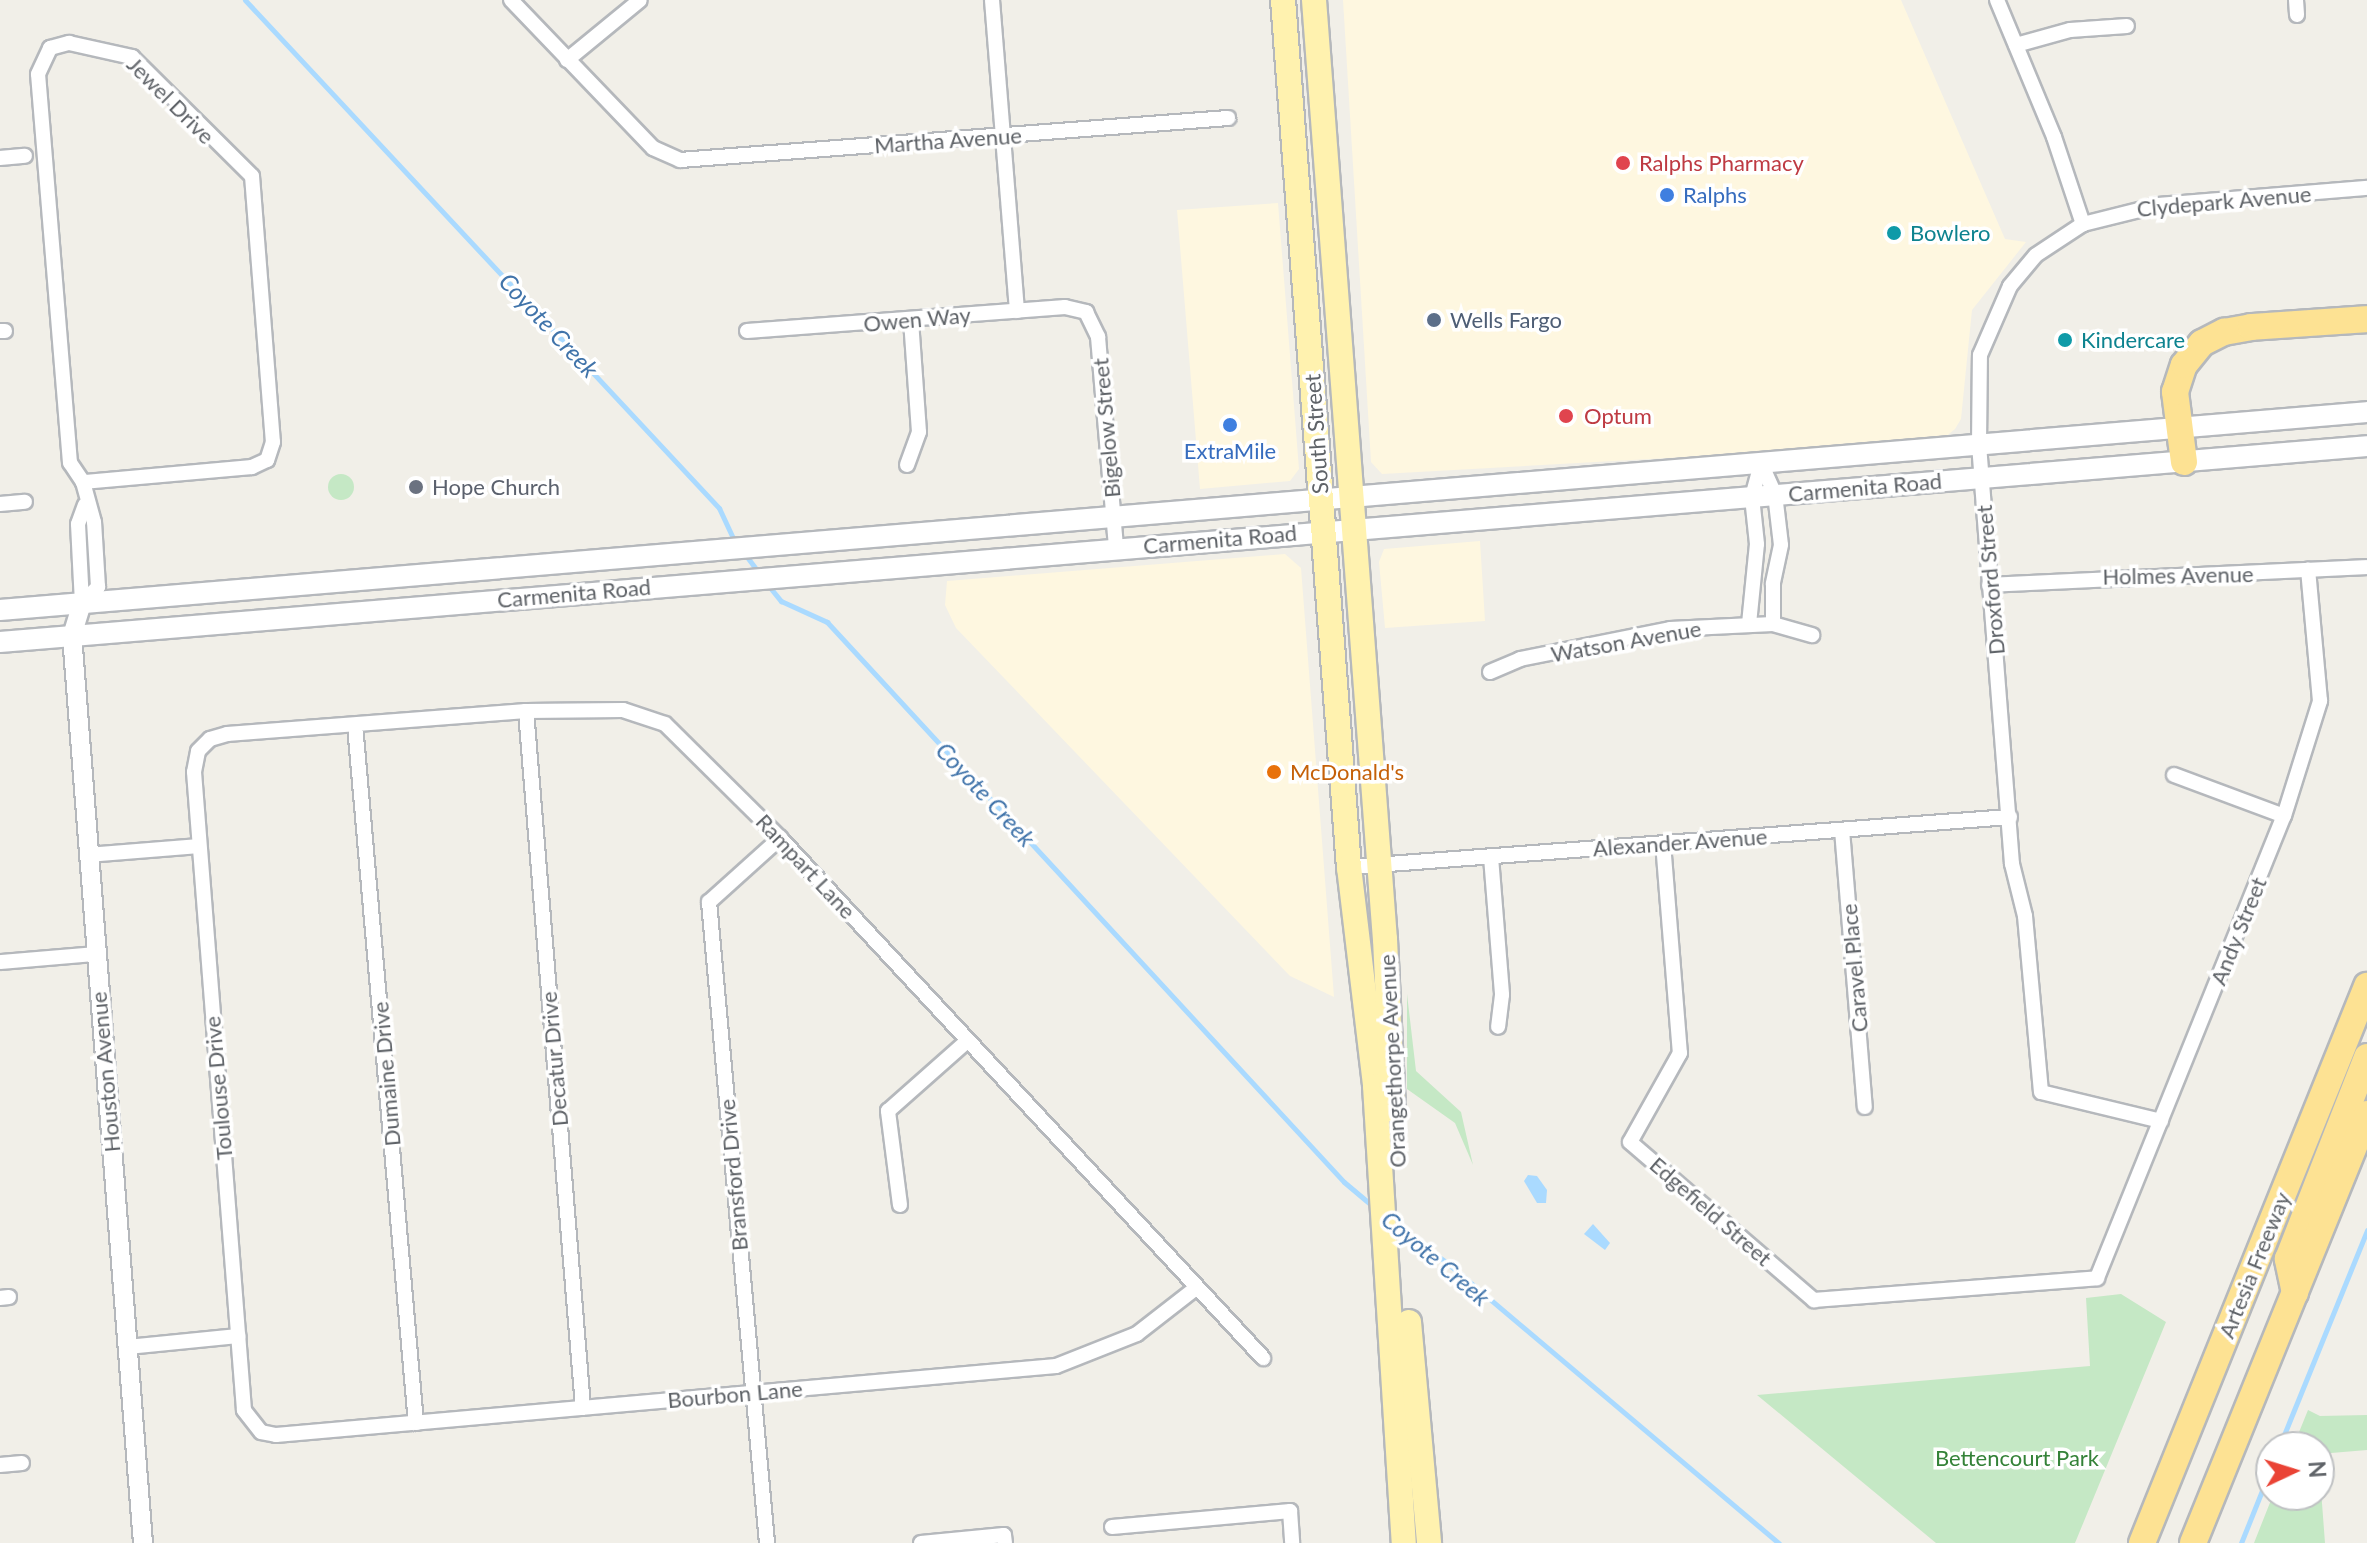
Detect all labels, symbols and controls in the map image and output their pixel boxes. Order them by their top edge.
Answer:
street label: Jewel Drive [122,51,220,149]
street label: Martha Avenue [873,122,1023,158]
place label: Ralphs Pharmacy [1639,150,1804,176]
marker: Ralphs Pharmacy [1614,154,1632,172]
street label: Clydepark Avenue [2135,180,2313,222]
place label: Ralphs [1683,182,1747,208]
marker: Ralphs [1658,186,1676,204]
place label: Bowlero [1910,220,1990,246]
marker: Bowlero [1885,224,1903,242]
water label: Coyote Creek [493,267,605,383]
street label: Owen Way [862,301,972,337]
place label: Wells Fargo [1450,307,1562,333]
marker: Wells Fargo [1425,311,1443,329]
place label: Kindercare [2081,327,2185,353]
marker: Kindercare [2056,331,2074,349]
street label: Bigelow Street [1087,357,1125,499]
street label: South Street [1299,373,1333,495]
place label: Optum [1584,403,1652,429]
marker: Optum [1555,405,1577,427]
marker: ExtraMile [1221,416,1239,434]
place label: ExtraMile [1184,438,1276,464]
street label: Carmenita Road [1787,467,1943,507]
place label: Hope Church [432,474,560,500]
marker: Hope Church [407,478,425,496]
street label: Droxford Street [1970,504,2010,656]
street label: Carmenita Road [1142,519,1298,559]
street label: Holmes Avenue [2102,560,2254,590]
street label: Carmenita Road [496,573,652,613]
street label: Watson Avenue [1548,615,1704,667]
water label: Coyote Creek [930,736,1042,852]
place label: McDonald's [1290,759,1404,785]
marker: McDonald's [1265,763,1283,781]
street label: Rampart Lane [751,808,861,924]
street label: Alexander Avenue [1591,823,1769,861]
street label: Andy Street [2204,873,2272,989]
street label: Caravel Place [1835,903,1873,1033]
street label: Orangethorpe Avenue [1373,953,1411,1169]
street label: Houston Avenue [85,990,125,1154]
street label: Decatur Drive [535,990,573,1128]
street label: Dumaine Drive [367,1001,405,1147]
street label: Toulouse Drive [199,1015,237,1161]
street label: Bransford Drive [713,1098,753,1252]
street label: Edgefield Street [1645,1151,1777,1271]
street label: Artesia Freeway [2213,1188,2295,1342]
water label: Coyote Creek [1376,1204,1496,1312]
street label: Bourbon Lane [666,1375,804,1413]
north arrow [2255,1431,2335,1511]
park label: Bettencourt Park [1935,1445,2099,1471]
text: N [2303,1460,2332,1479]

